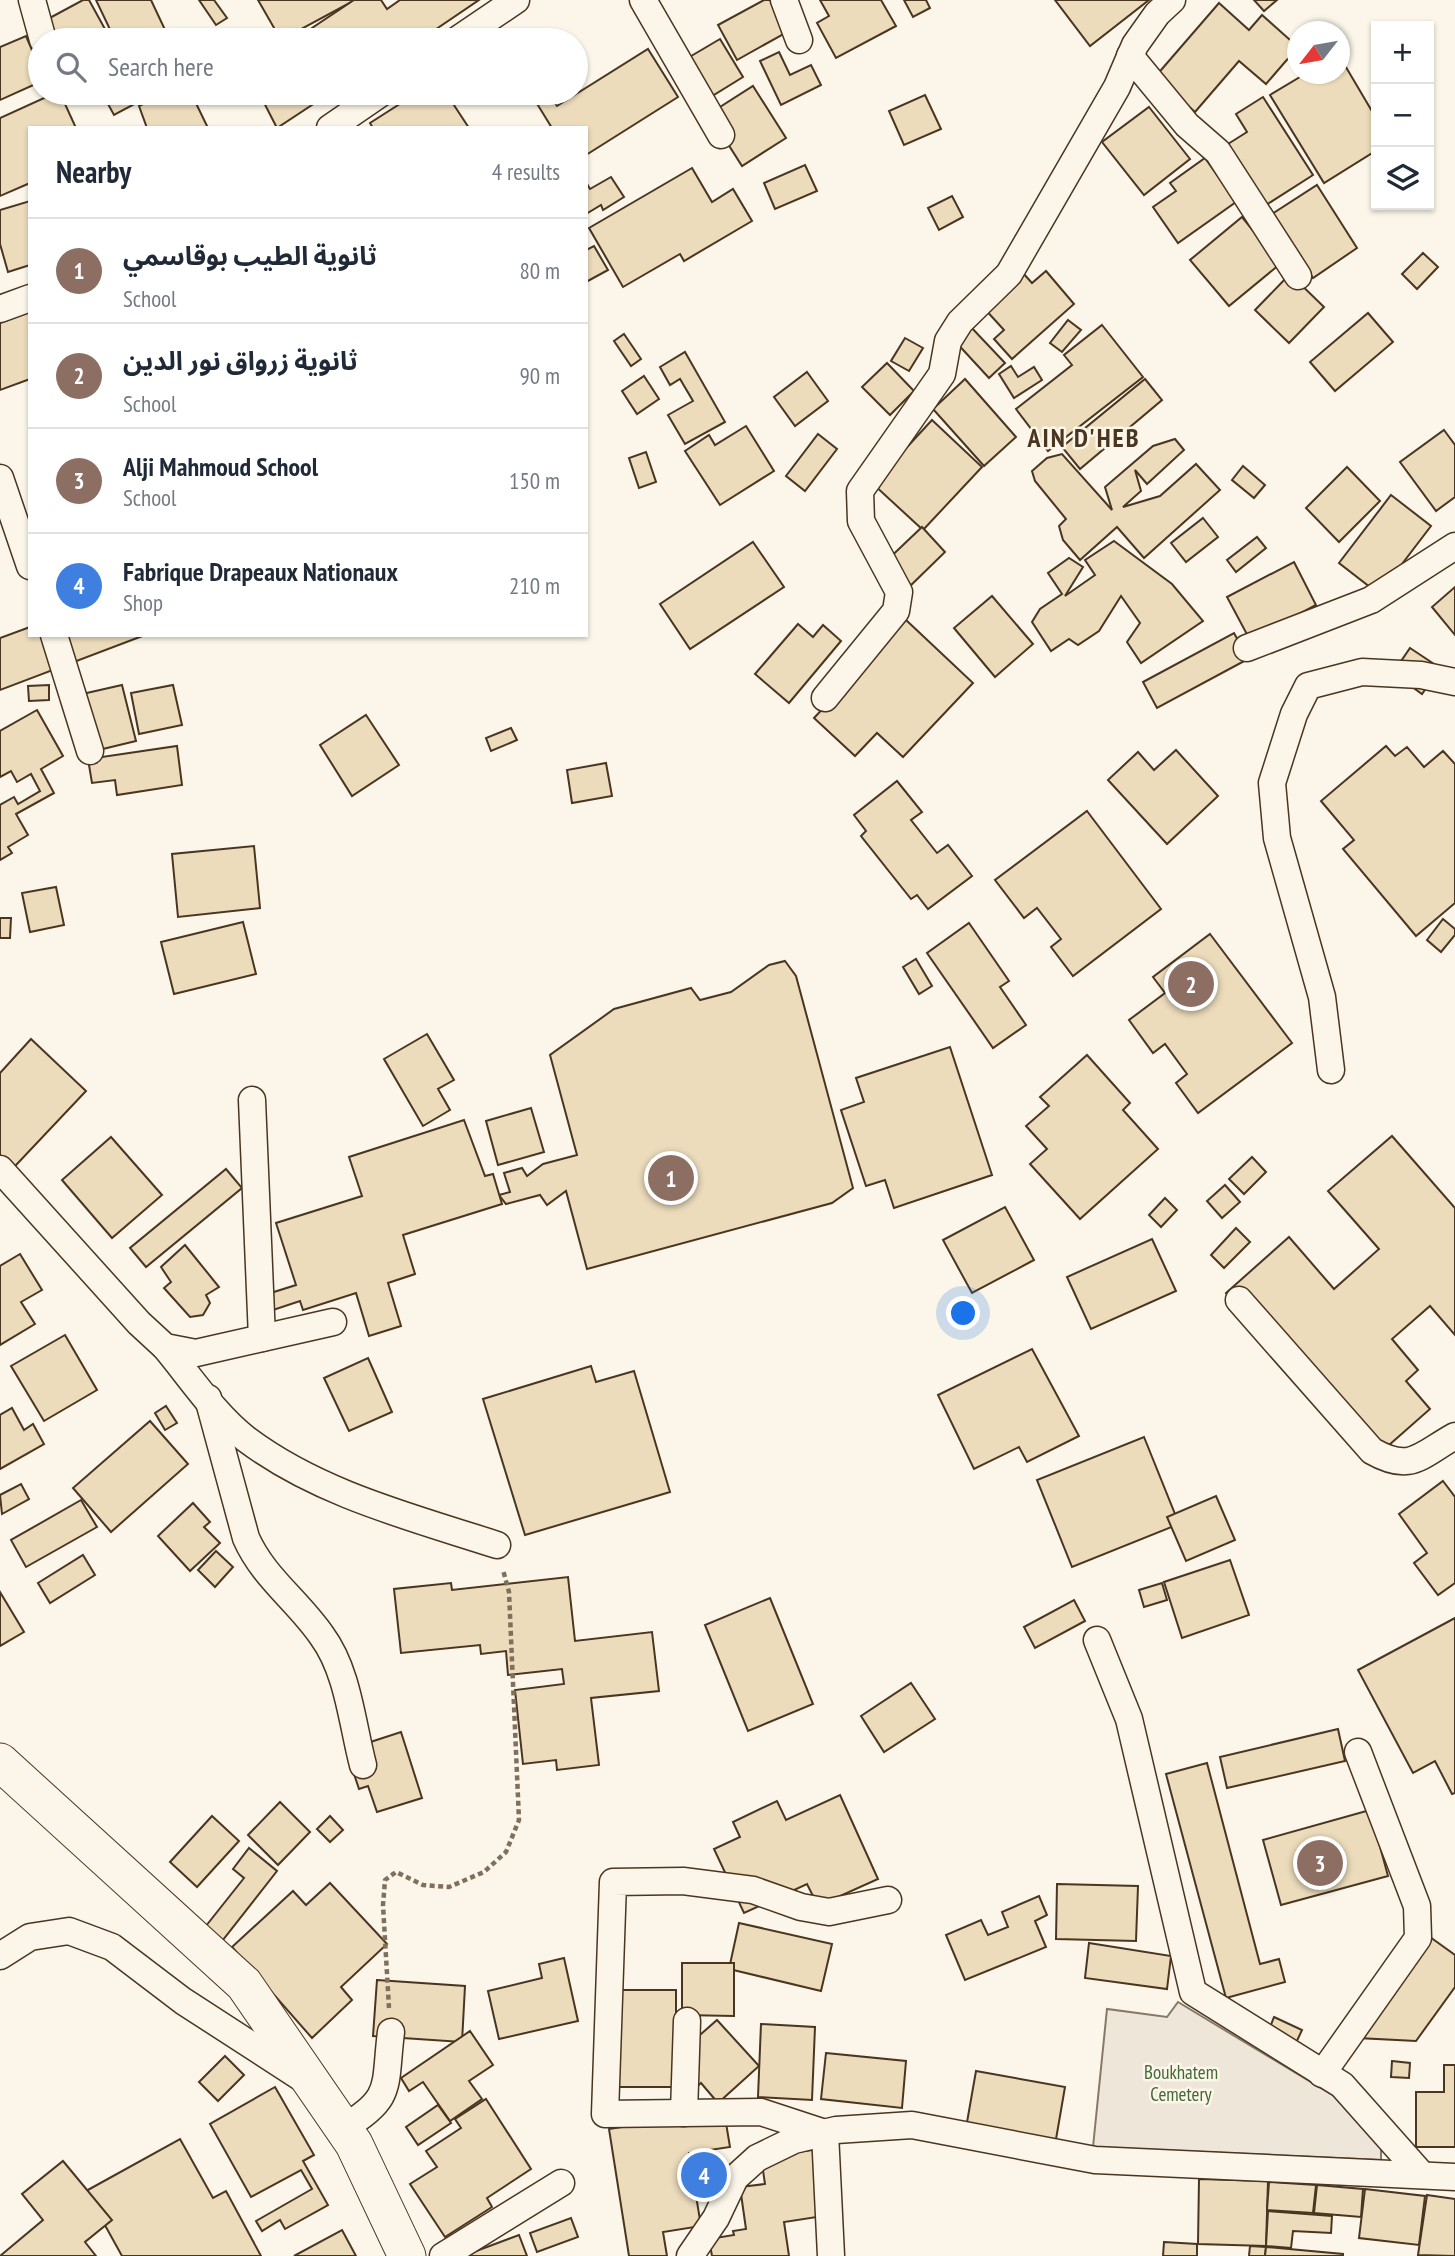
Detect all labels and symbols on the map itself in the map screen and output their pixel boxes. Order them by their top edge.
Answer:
north arrow [1287,21,1350,84]
district label: AIN D'HEB [1026,421,1141,454]
pin: 2 [1168,958,1214,1010]
pin: 1 [648,1152,694,1204]
your location [946,1296,980,1330]
pin: 3 [1297,1837,1343,1889]
park label: Boukhatem Cemetery [1144,2060,1218,2106]
pin: 4 [681,2149,727,2201]

